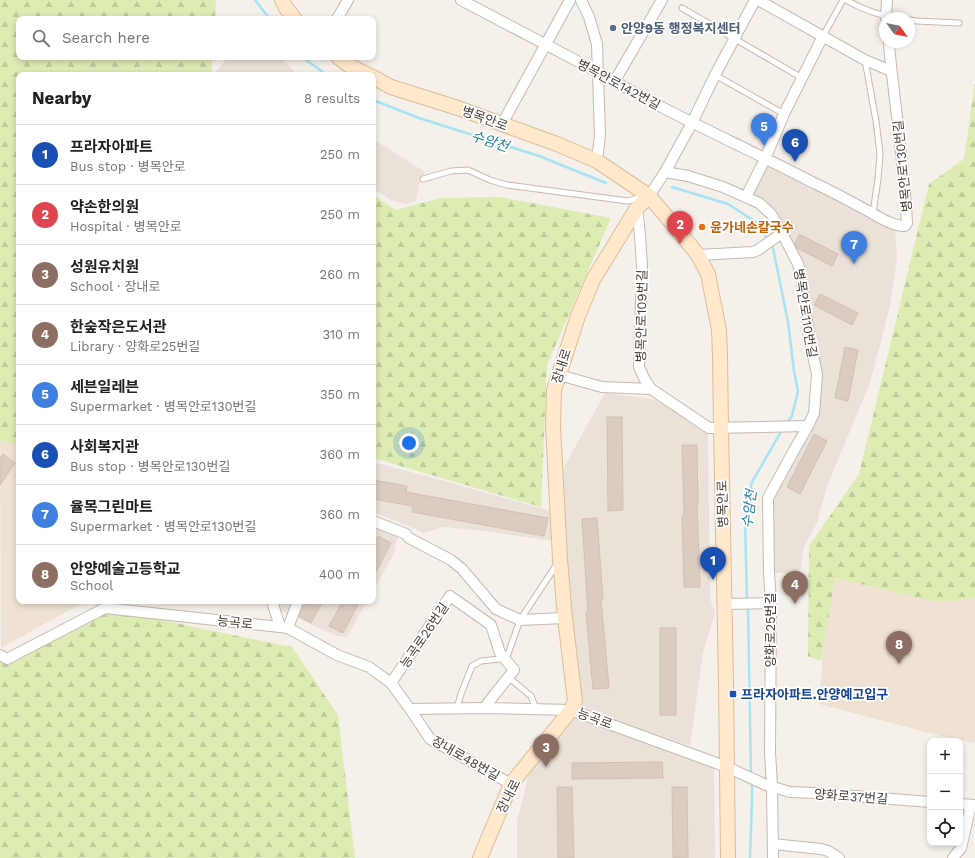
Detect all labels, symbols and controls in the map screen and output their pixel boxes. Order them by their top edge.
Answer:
north arrow [879,12,915,48]
search box [16,16,376,60]
place label: 안양9동 행정복지센터 [621,21,740,36]
marker: 안양9동 행정복지센터 [608,23,618,33]
icon: search [30,27,52,49]
text: Search here [62,29,150,47]
street label: 병목안로142번길 [574,56,663,113]
text: Nearby [32,88,91,108]
text: 8 results [304,91,360,106]
street label: 병목안로 [460,103,510,134]
pin: 5 [751,113,777,146]
street label: 병목안로130번길 [890,119,915,213]
water label: 수암천 [469,127,512,155]
pin: 6 [782,129,808,162]
text: 프라자아파트 [70,138,153,156]
text: 1 [42,147,48,162]
text: 250 m [320,147,360,162]
text: Bus stop · 병목안로 [70,159,186,174]
text: 약손한의원 [70,198,139,216]
text: 2 [41,207,49,222]
text: 250 m [320,207,360,222]
pin: 2 [667,211,693,244]
text: Hospital · 병목안로 [70,219,182,234]
place label: 윤가네손칼국수 [710,220,794,235]
marker: 윤가네손칼국수 [697,222,707,232]
pin: 7 [841,231,867,264]
text: 성원유치원 [70,258,139,276]
text: 3 [41,267,49,282]
text: 260 m [320,267,360,282]
street label: 병목안로110번길 [791,267,820,359]
street label: 병목안로109번길 [633,269,650,363]
text: School · 장내로 [70,279,160,294]
text: 한숲작은도서관 [70,318,167,336]
text: 4 [41,327,49,342]
text: 310 m [322,327,360,342]
text: Library · 양화로25번길 [70,339,200,354]
street label: 장내로 [549,347,574,386]
text: 세븐일레븐 [70,378,139,396]
text: 5 [41,387,49,402]
text: 350 m [320,387,360,402]
text: Supermarket · 병목안로130번길 [70,399,257,414]
your location [399,433,419,453]
text: 사회복지관 [70,438,139,456]
text: 6 [41,447,49,462]
text: 360 m [320,447,360,462]
text: Bus stop · 병목안로130번길 [70,459,230,474]
street label: 병목안로 [715,480,730,528]
water label: 수암천 [739,488,759,529]
text: 율목그린마트 [70,498,153,516]
text: 7 [41,507,49,522]
text: 360 m [320,507,360,522]
text: Supermarket · 병목안로130번길 [70,519,257,534]
pin: 1 [700,547,726,580]
text: 안양예술고등학교 [70,560,180,578]
text: 8 [41,567,49,582]
text: 400 m [319,567,360,582]
pin: 4 [782,571,808,604]
text: School [70,578,113,593]
street label: 양화로25번길 [763,593,778,667]
street label: 능곡로26번길 [397,600,452,671]
street label: 능곡로 [216,613,254,632]
pin: 8 [886,631,912,664]
place label: 프라자아파트.안양예고입구 [741,687,888,702]
marker: 프라자아파트.안양예고입구 [728,689,738,699]
street label: 능곡로 [575,705,614,732]
street label: 장내로48번길 [429,733,502,784]
pin: 3 [533,734,559,767]
map controls [927,738,963,846]
button: + [927,738,963,774]
button: − [927,774,963,810]
street label: 장내로 [494,777,523,816]
street label: 양화로37번길 [813,786,888,807]
button: locate [927,810,963,846]

